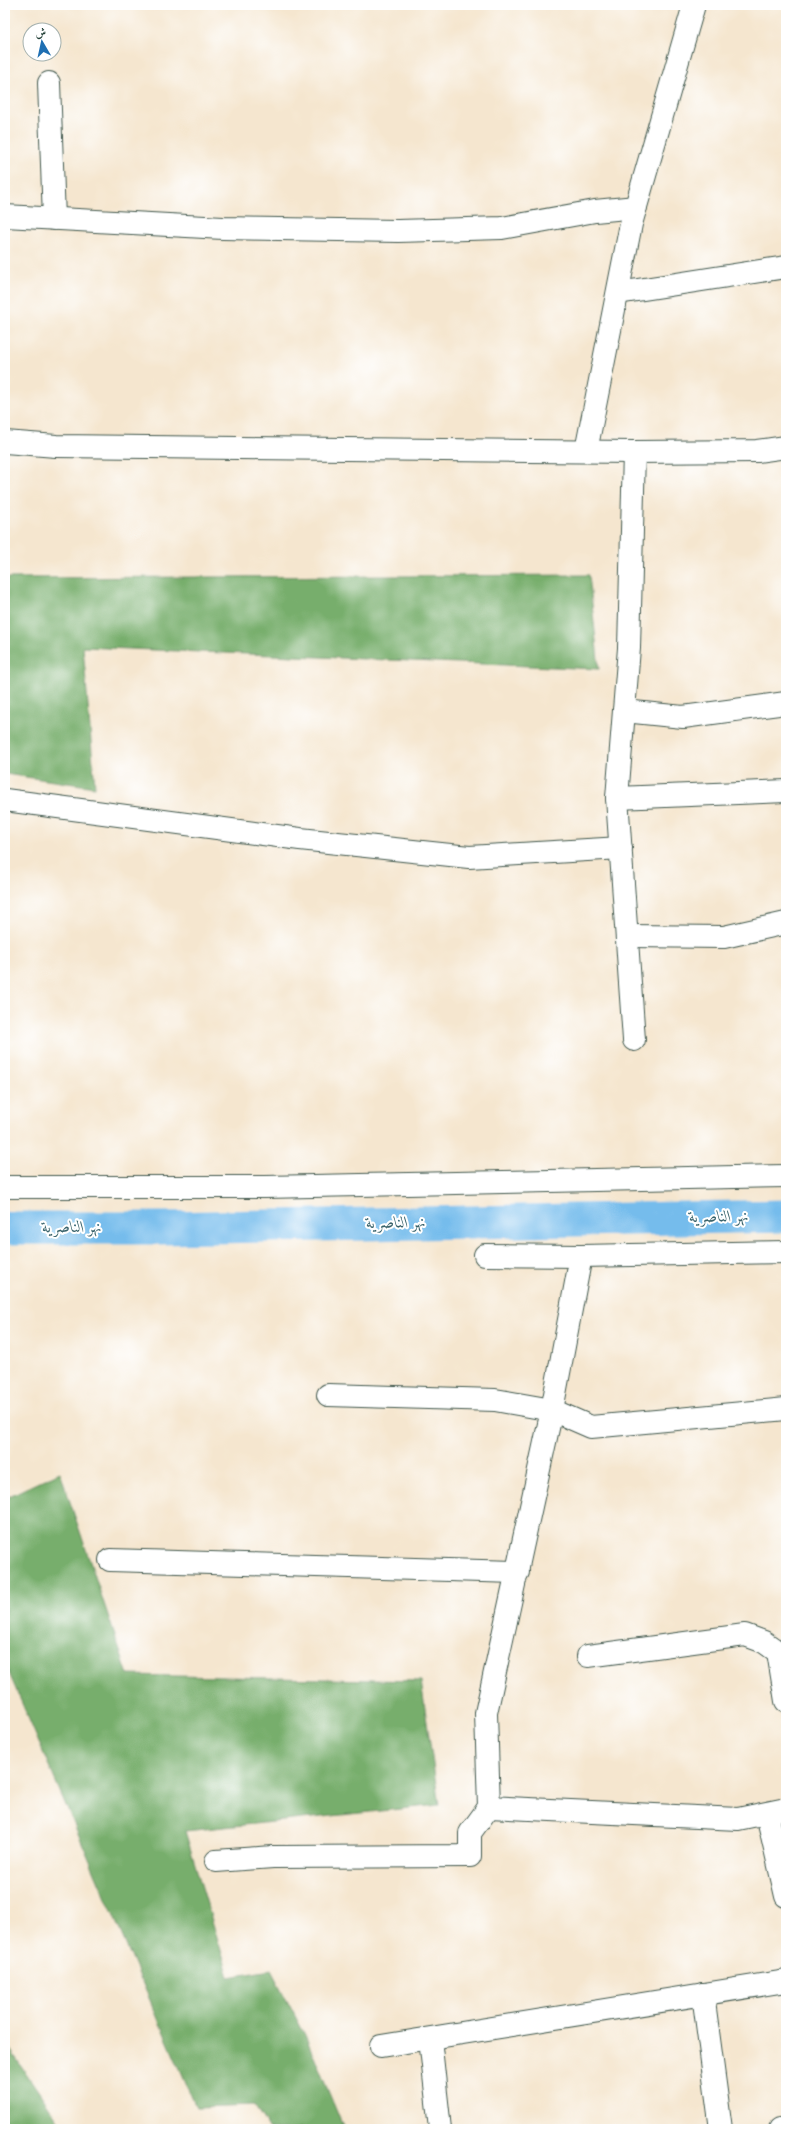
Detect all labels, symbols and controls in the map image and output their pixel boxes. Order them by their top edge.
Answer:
north arrow [22,22,62,62]
text: ش [34,24,47,42]
water label: نهر الناصرية [687,1206,749,1230]
water label: نهر الناصرية [364,1212,426,1236]
water label: نهر الناصرية [40,1217,102,1240]

